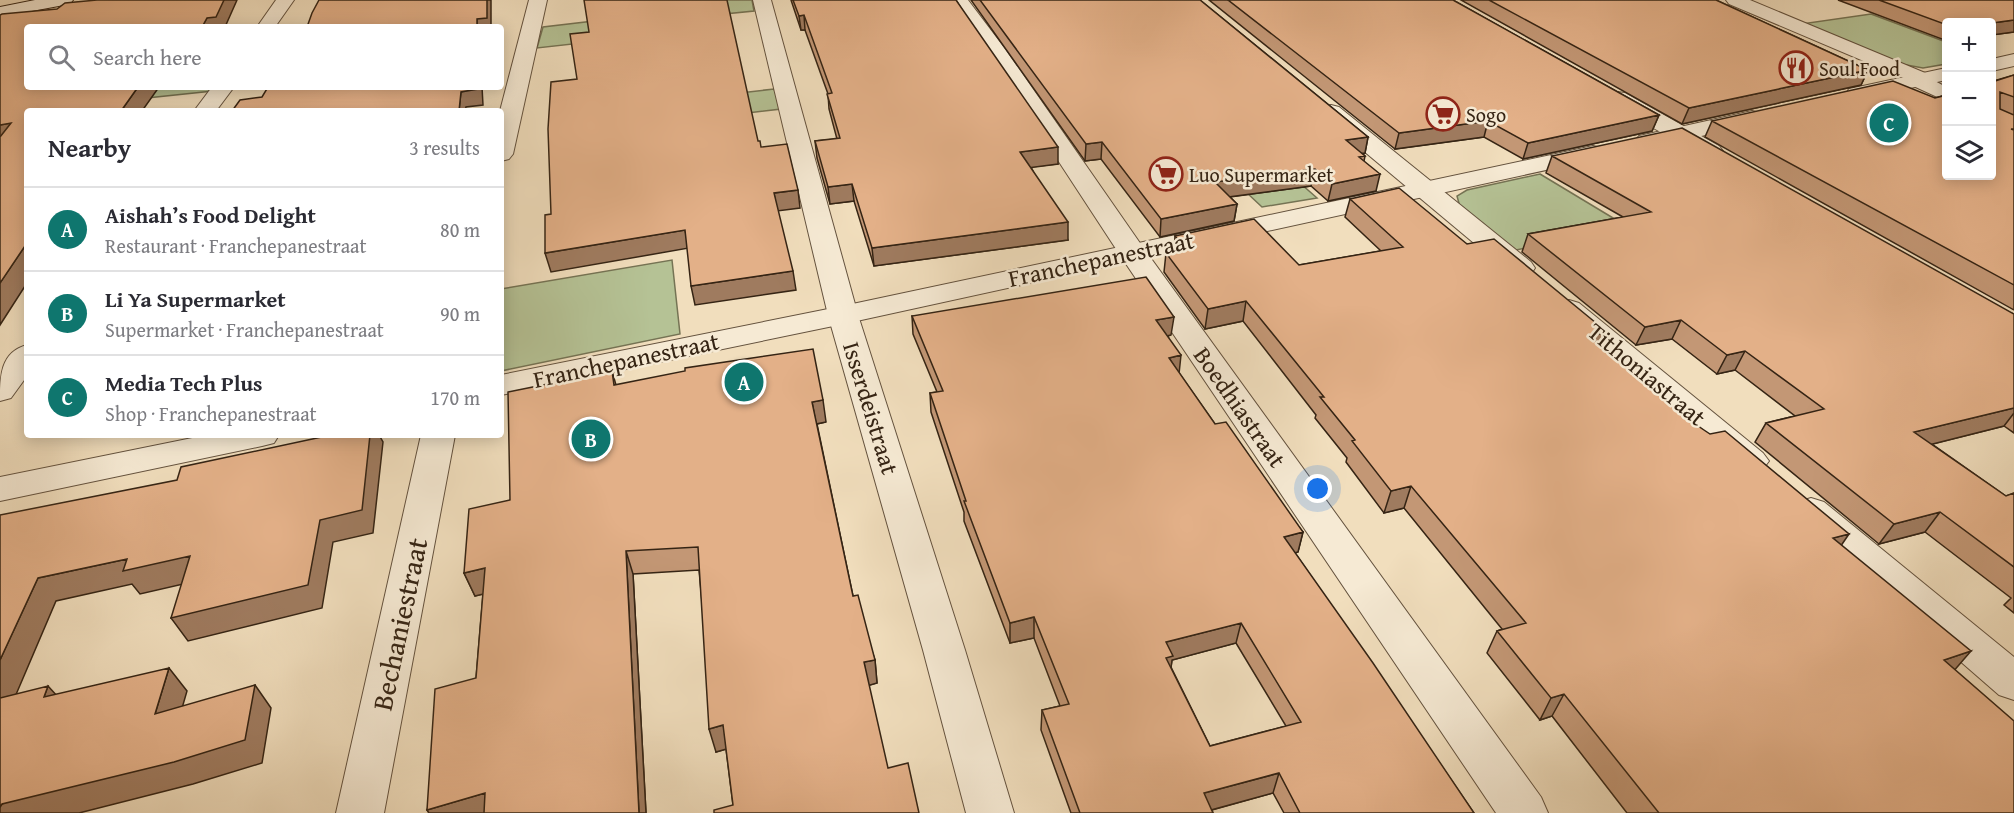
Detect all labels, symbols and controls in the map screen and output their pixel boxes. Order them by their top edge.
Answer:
map controls [1942,18,1996,180]
button: + [1942,18,1996,72]
search box [24,24,504,90]
icon: search [45,41,78,74]
text: Search here [93,41,202,73]
restaurant icon: Soul Food [1778,50,1814,86]
place label: Soul Food [1819,54,1900,83]
button: − [1942,72,1996,126]
supermarket icon: Sogo [1425,96,1461,132]
place label: Sogo [1466,100,1506,129]
pin: C [1870,100,1908,146]
button: layers [1942,126,1996,180]
text: Nearby [48,128,131,167]
text: 3 results [409,133,480,162]
supermarket icon: Luo Supermarket [1148,156,1184,192]
place label: Luo Supermarket [1189,160,1333,189]
text: Aishah’s Food Delight [105,199,316,231]
text: A [61,215,74,244]
text: 80 m [440,215,480,244]
street label: Franchepanestraat [1005,222,1198,296]
text: Restaurant · Franchepanestraat [105,231,367,260]
text: Li Ya Supermarket [105,283,286,315]
text: B [61,299,74,328]
text: 90 m [440,299,480,328]
street label: Tithoniastraat [1580,314,1714,434]
text: Supermarket · Franchepanestraat [105,315,384,344]
street label: Franchepanestraat [530,323,723,397]
street label: Isserdeistraat [834,337,908,479]
street label: Boedhiastraat [1185,340,1295,475]
pin: A [724,360,764,404]
text: Media Tech Plus [105,367,263,399]
text: C [62,383,73,412]
text: 170 m [430,383,480,412]
text: Shop · Franchepanestraat [105,399,317,428]
pin: B [572,416,610,462]
your location [1303,474,1332,503]
street label: Bechaniestraat [361,534,437,714]

